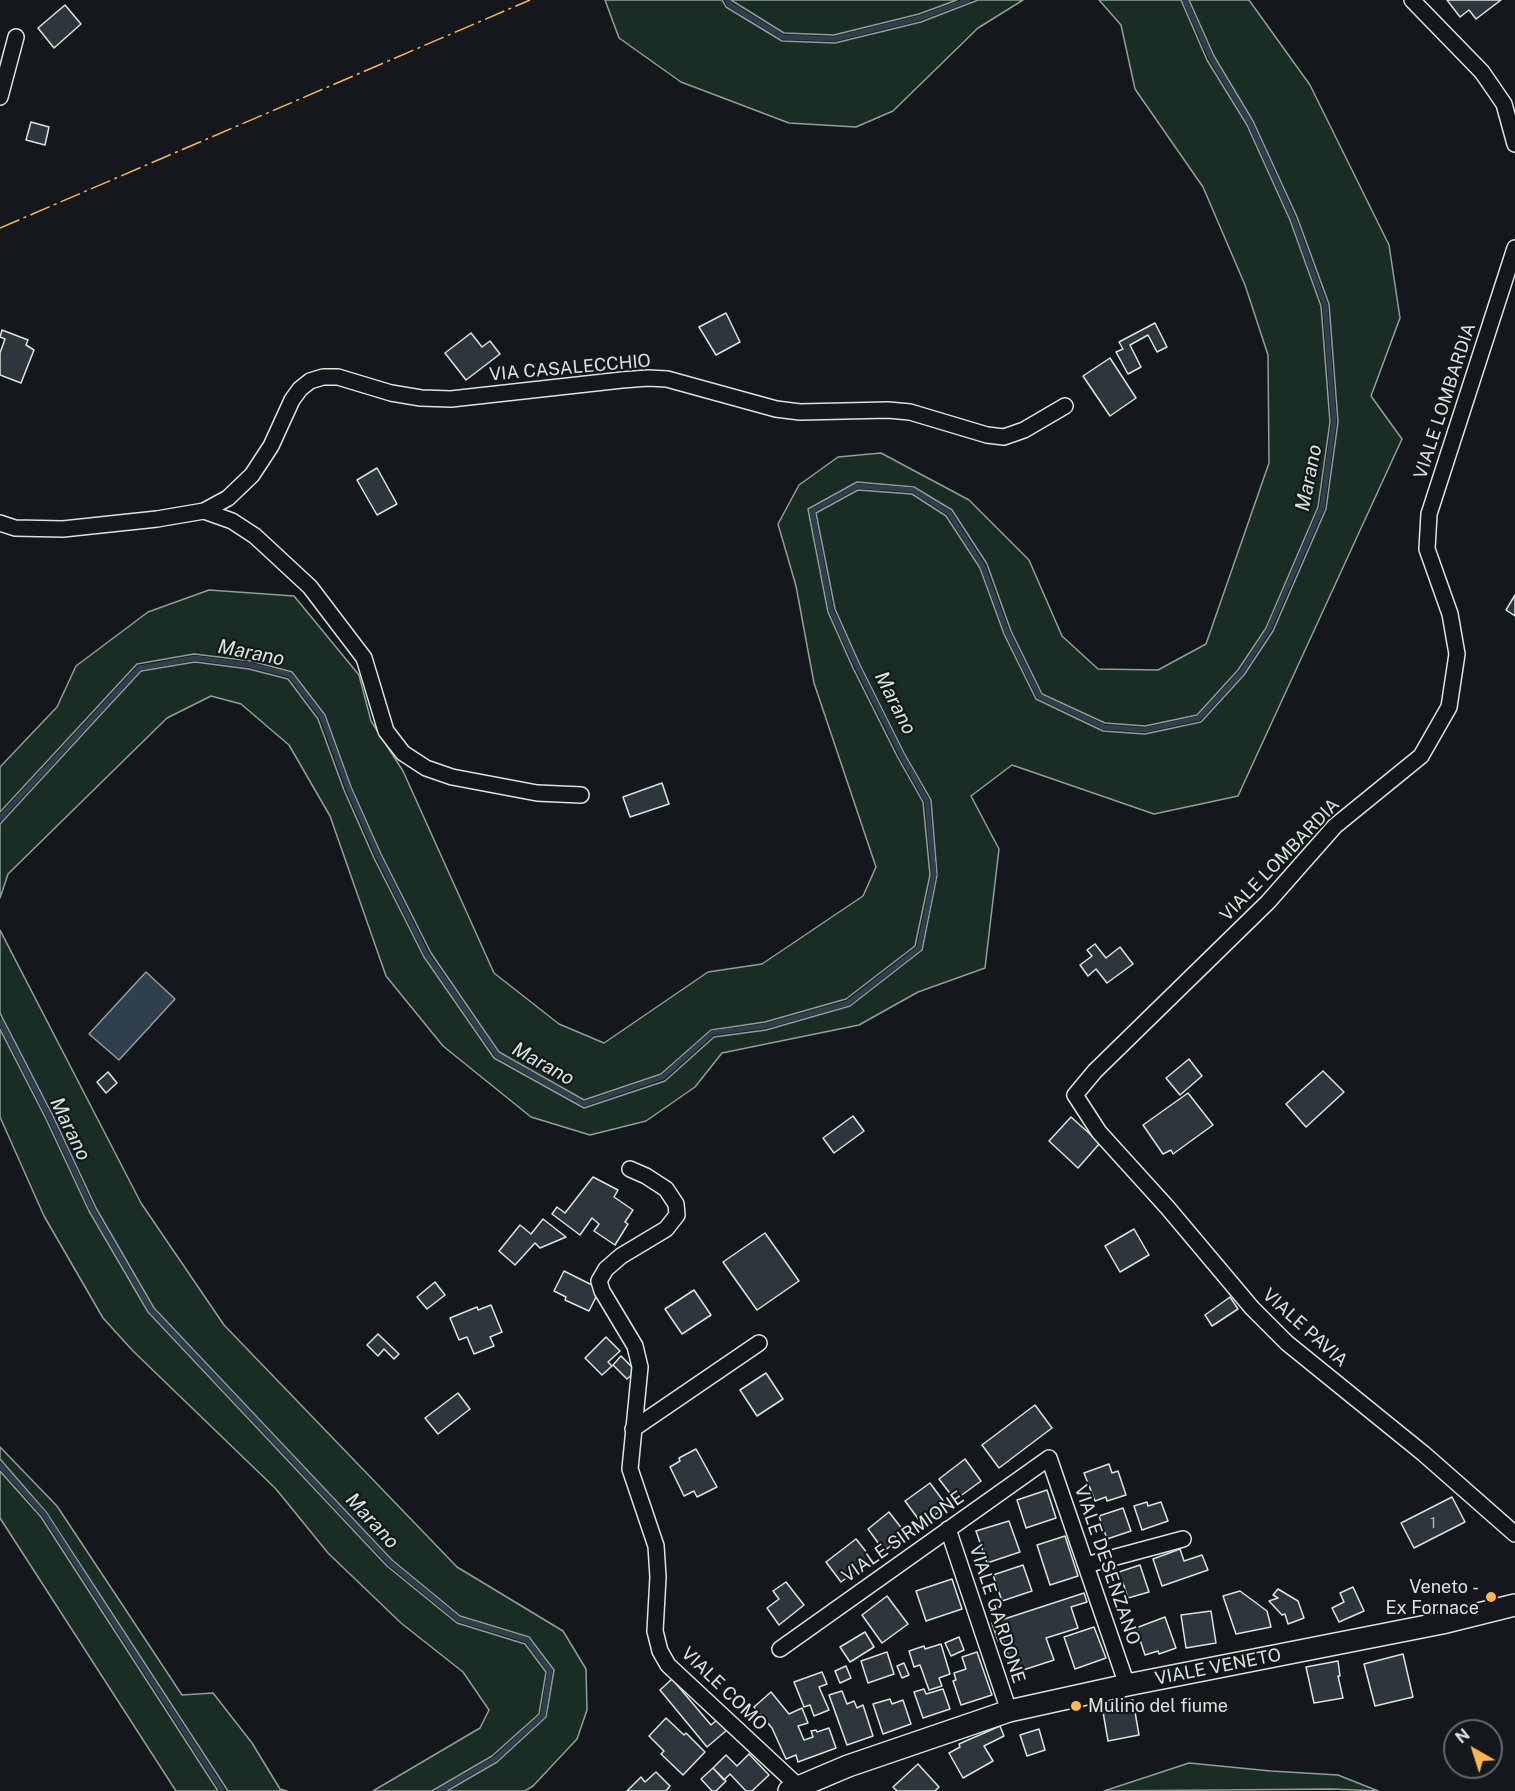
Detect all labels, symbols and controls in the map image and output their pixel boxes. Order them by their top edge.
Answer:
street label: VIALE LOMBARDIA [1410,320,1480,482]
street label: VIA CASALECCHIO [488,350,652,386]
water label: Marano [1291,443,1327,513]
water label: Marano [216,635,286,671]
water label: Marano [869,667,921,739]
street label: VIALE LOMBARDIA [1216,794,1344,926]
water label: Marano [508,1037,578,1091]
water label: Marano [44,1093,96,1165]
street label: VIALE PAVIA [1258,1284,1352,1372]
street label: VIALE DESENZANO [1070,1482,1144,1648]
street label: VIALE SIRMIONE [838,1487,968,1587]
water label: Marano [340,1488,404,1554]
house number: 1 [1430,1514,1436,1532]
street label: VIALE GARDONE [964,1542,1030,1686]
place label: Veneto - Ex Fornace [1386,1576,1479,1618]
marker: Veneto - Ex Fornace [1484,1590,1498,1604]
street label: VIALE COMO [677,1643,771,1735]
street label: VIALE VENETO [1153,1644,1283,1690]
place label: Mulino del fiume [1088,1695,1228,1717]
marker: Mulino del fiume [1069,1699,1083,1713]
north arrow [1443,1719,1503,1779]
text: N [1452,1725,1473,1748]

